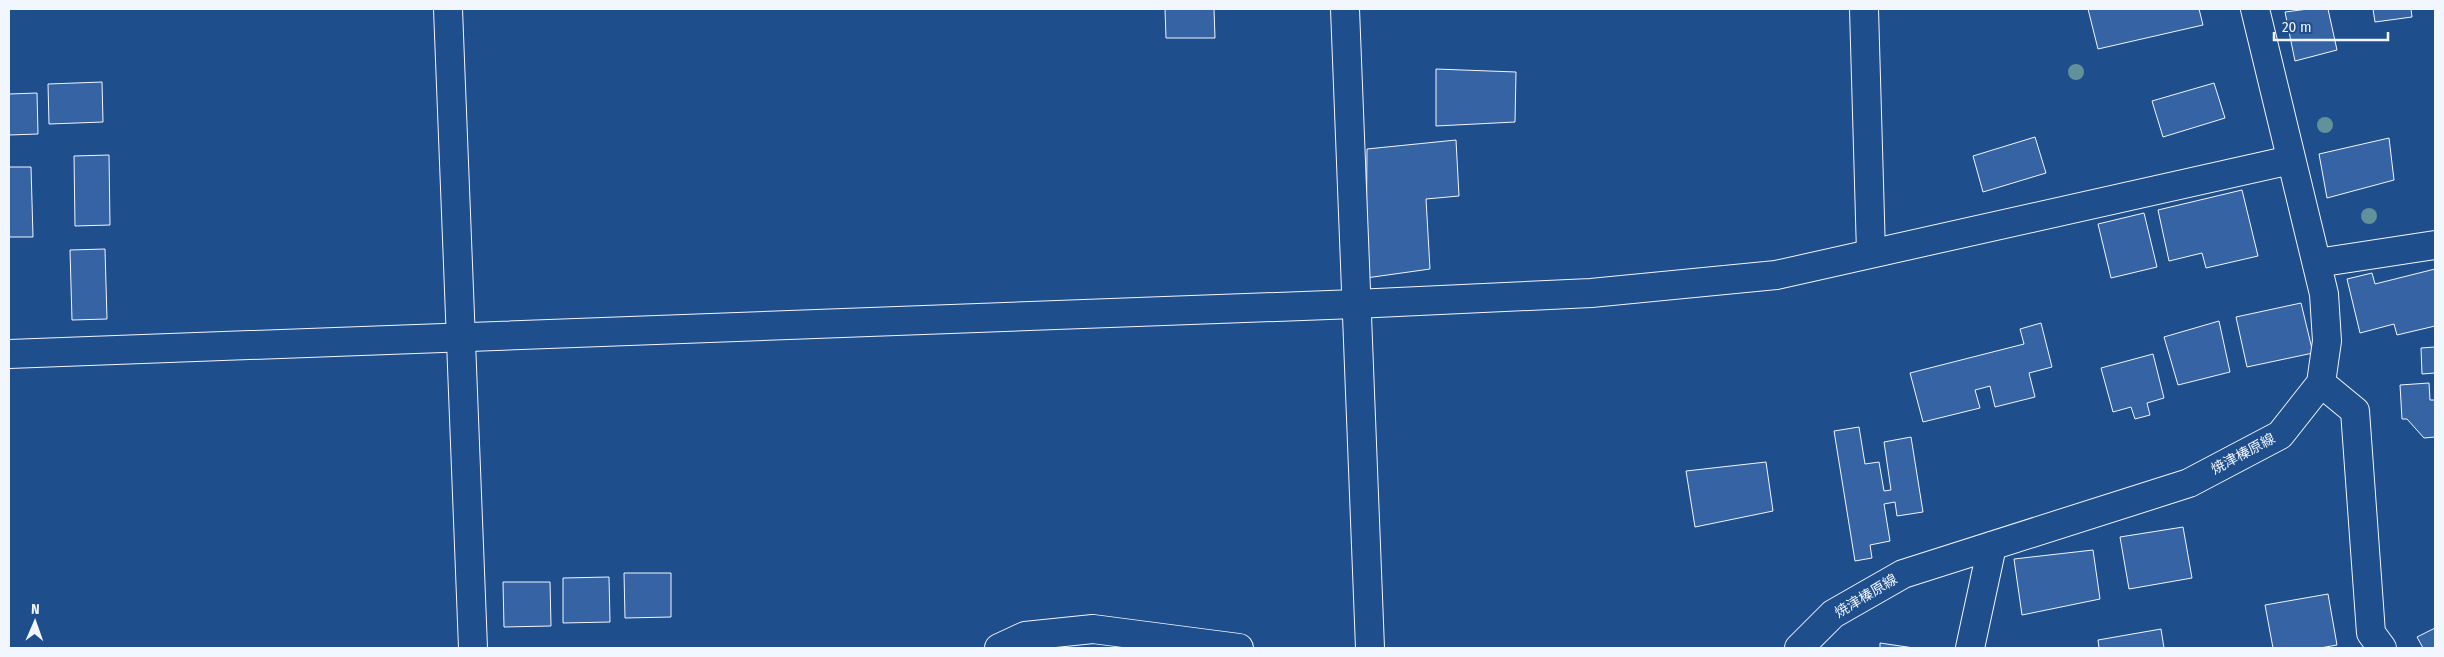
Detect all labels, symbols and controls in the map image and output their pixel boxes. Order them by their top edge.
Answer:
scale bar [2274,10,2388,42]
text: 20 m [2282,18,2312,36]
street label: 焼津榛原線 [2208,430,2278,478]
street label: 焼津榛原線 [1832,571,1900,621]
north arrow [10,597,60,647]
text: N [31,601,40,618]

